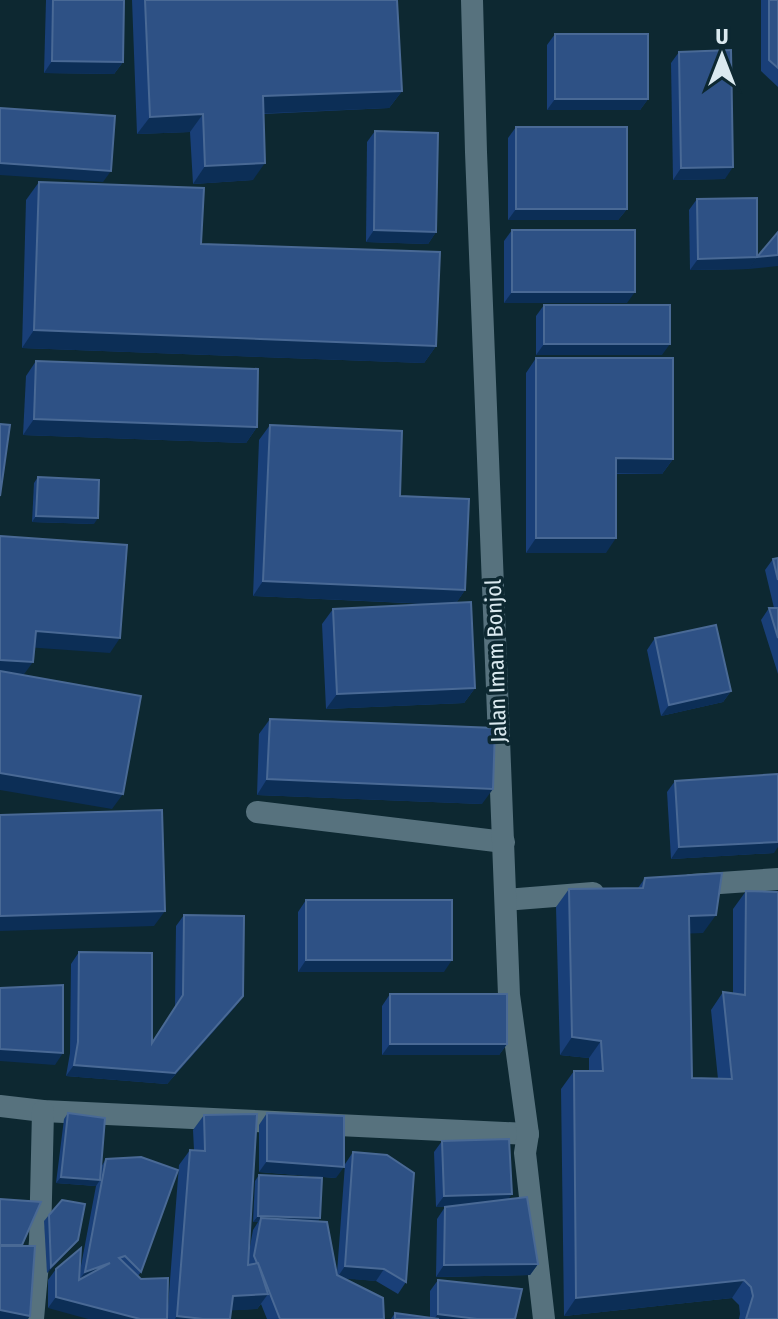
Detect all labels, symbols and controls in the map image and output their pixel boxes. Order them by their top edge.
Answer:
north arrow [682,16,762,96]
text: U [716,23,728,50]
street label: Jalan Imam Bonjol [480,579,512,743]

